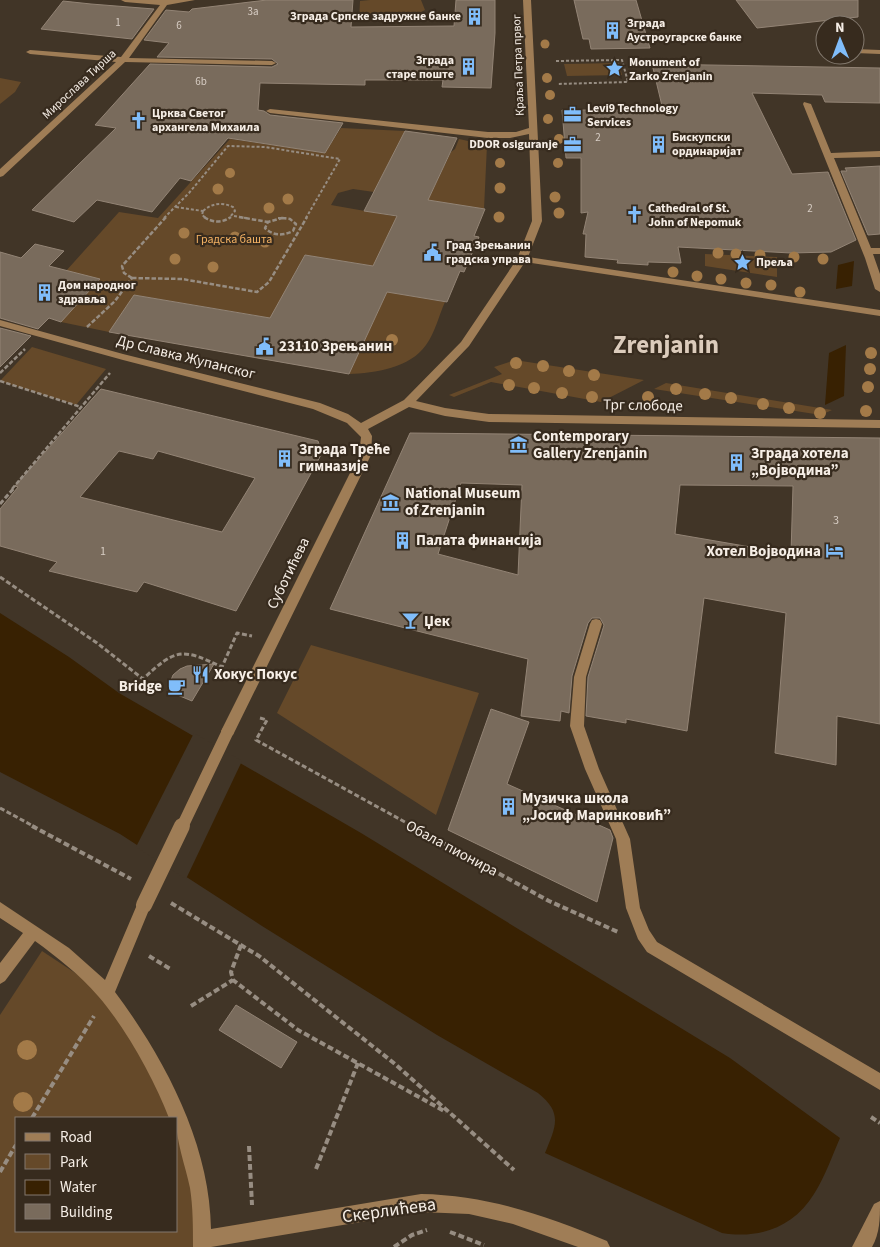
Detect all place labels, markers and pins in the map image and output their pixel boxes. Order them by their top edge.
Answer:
building icon: Зграда Српске задружне банке [465,6,485,26]
place label: Зграда Српске задружне банке [290,8,461,25]
place label: Зграда Аустроугарске банке [626,15,742,46]
building icon: Зграда Аустроугарске банке [603,20,623,40]
place label: Зграда старе поште [386,52,454,83]
place label: Monument of Zarko Zrenjanin [629,54,713,85]
building icon: Зграда старе поште [458,57,478,77]
place icon: Monument of Zarko Zrenjanin [605,59,625,79]
place label: Levi9 Technology Services [587,100,679,131]
place label: Црква Светог архангела Михаила [152,105,260,136]
office icon: Levi9 Technology Services [563,105,583,125]
church icon: Црква Светог архангела Михаила [128,110,148,130]
place label: Бискупски ординаријат [672,129,742,160]
office icon: DDOR osiguranje [562,134,582,154]
building icon: Бискупски ординаријат [648,134,668,154]
place label: DDOR osiguranje [469,136,558,153]
place label: Cathedral of St. John of Nepomuk [648,200,742,231]
church icon: Cathedral of St. John of Nepomuk [624,205,644,225]
place label: Град Зрењанин градска управа [446,237,531,268]
public building icon: Град Зрењанин градска управа [422,242,442,262]
place icon: Преља [732,252,752,272]
place label: Преља [756,254,793,271]
place label: Дом народног здравља [58,277,136,308]
building icon: Дом народног здравља [34,282,54,302]
public building icon: 23110 Зрењанин [255,336,275,356]
place label: 23110 Зрењанин [279,336,392,357]
place label: Contemporary Gallery Zrenjanin [533,426,647,464]
museum icon: Contemporary Gallery Zrenjanin [509,435,529,455]
place label: Зграда Треће гимназије [299,439,391,477]
place label: Зграда хотела „Војводина” [751,443,849,481]
building icon: Зграда Треће гимназије [275,448,295,468]
building icon: Зграда хотела „Војводина” [727,452,747,472]
place label: National Museum of Zrenjanin [405,483,520,521]
museum icon: National Museum of Zrenjanin [381,492,401,512]
building icon: Палата финансија [392,530,412,550]
place label: Палата финансија [416,530,542,551]
place label: Хотел Војводина [706,541,821,562]
hotel icon: Хотел Војводина [825,541,845,561]
bar icon: Џек [400,611,420,631]
place label: Џек [424,611,451,632]
restaurant icon: Хокус Покус [190,664,210,684]
place label: Хокус Покус [214,664,297,685]
place label: Bridge [119,676,162,697]
cafe icon: Bridge [166,676,186,696]
place label: Музичка школа „Јосиф Маринковић” [522,788,671,826]
building icon: Музичка школа „Јосиф Маринковић” [498,797,518,817]

